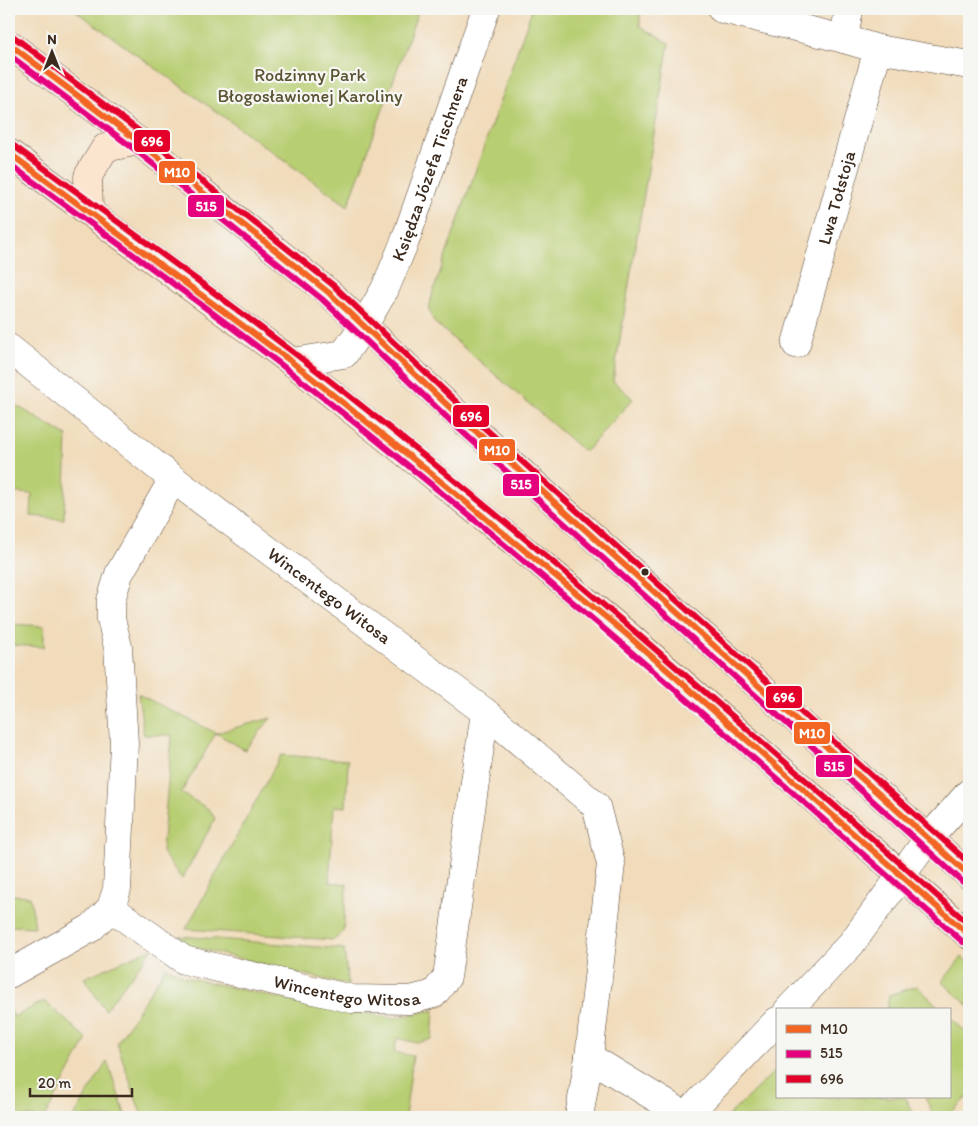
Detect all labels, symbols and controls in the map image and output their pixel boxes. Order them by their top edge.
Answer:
north arrow [28,28,78,78]
text: N [47,31,57,48]
park label: Rodzinny Park Błogosławionej Karoliny [217,64,403,107]
street label: Księdza Józefa Tischnera [387,73,473,264]
line badge: 696 [133,129,171,153]
text: 696 [141,133,164,150]
street label: Lwa Tołstoja [813,148,860,247]
line badge: M10 [158,160,196,184]
text: M10 [164,164,190,181]
line badge: 515 [187,194,225,218]
text: 515 [195,198,217,215]
line badge: 696 [452,404,490,428]
text: 696 [460,408,483,425]
line badge: M10 [478,438,516,462]
text: M10 [484,442,510,459]
line badge: 515 [502,473,540,497]
text: 515 [510,476,532,493]
street label: Wincentego Witosa [263,543,396,649]
unlabelled marker [640,567,650,577]
line badge: 696 [765,685,803,709]
text: 696 [773,689,796,706]
line badge: M10 [793,721,831,745]
text: M10 [799,725,825,742]
line badge: 515 [815,754,853,778]
text: 515 [823,758,845,775]
street label: Wincentego Witosa [271,970,423,1011]
legend [776,1008,950,1098]
text: M10 [820,1020,848,1038]
text: 515 [820,1044,843,1062]
scale bar [30,1066,132,1098]
text: 696 [820,1070,844,1088]
text: 20 m [38,1074,72,1092]

